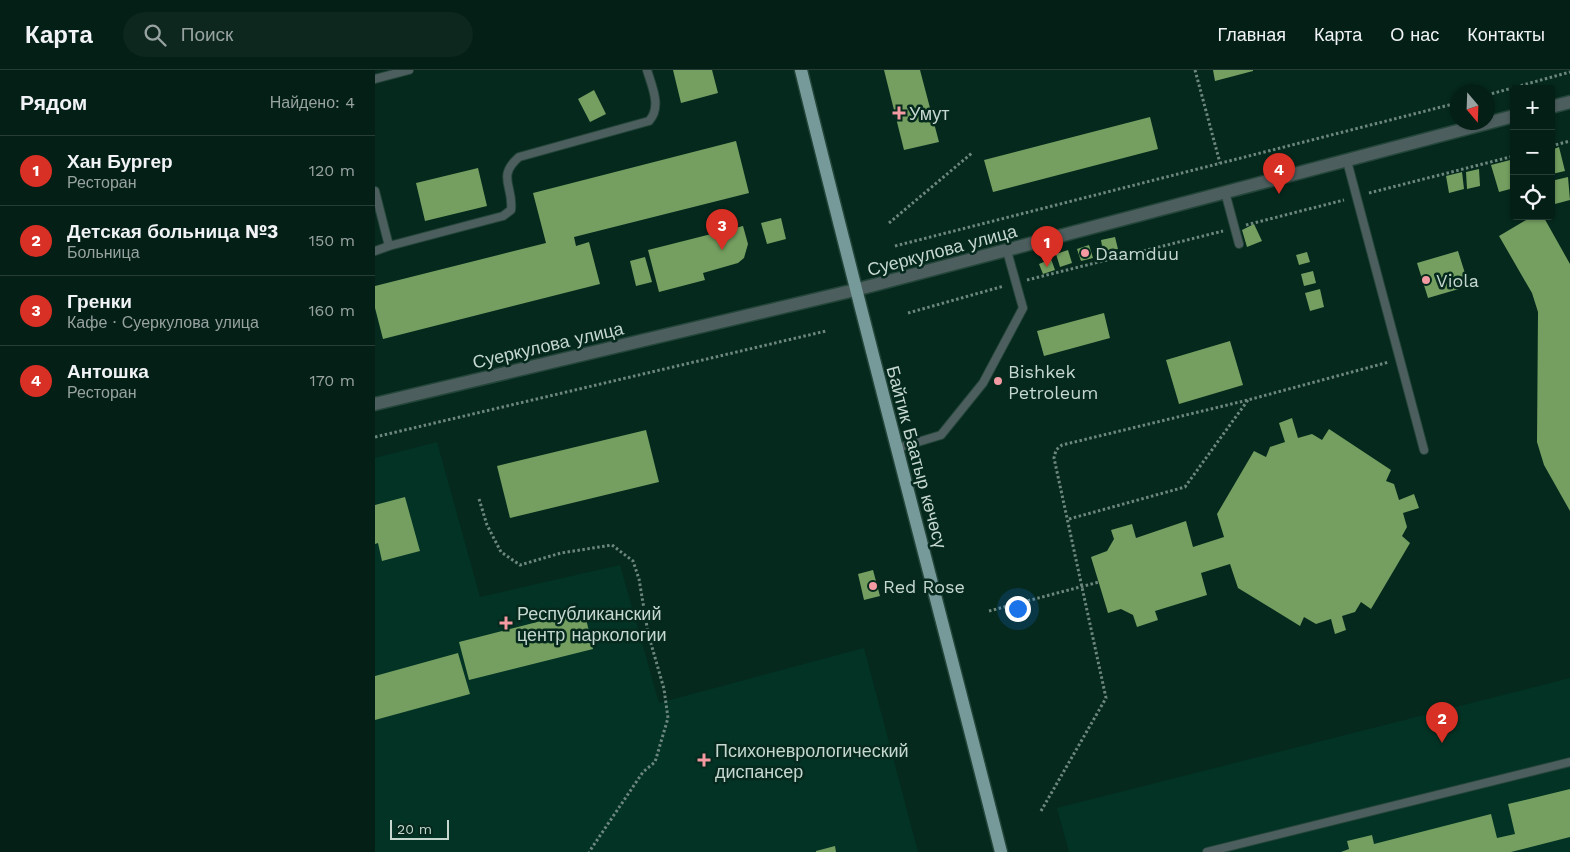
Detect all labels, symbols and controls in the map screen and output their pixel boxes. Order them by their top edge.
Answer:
search box [123,12,473,57]
text: Карта [25,21,93,49]
icon: search [141,21,169,49]
text: Поиск [181,23,233,46]
text: Главная [1217,24,1286,45]
text: Карта [1314,24,1362,45]
text: О нас [1390,24,1439,45]
text: Контакты [1467,24,1545,45]
north arrow [1450,85,1495,130]
map controls [1510,85,1555,220]
button: + [1510,85,1555,130]
text: Рядом [20,90,87,115]
text: Найдено: 4 [270,93,355,112]
place label: Умут [909,103,949,124]
marker: Умут [893,107,905,119]
button: − [1510,130,1555,175]
text: Хан Бургер [67,150,173,173]
pin: 4 [1263,153,1295,194]
text: 1 [33,161,39,180]
text: 120 m [309,161,355,180]
text: Ресторан [67,173,137,192]
button: locate [1510,175,1555,220]
pin: 3 [706,209,738,250]
text: Детская больница №3 [67,220,278,243]
street label: Суеркулова улица [865,220,1020,280]
pin: 1 [1031,226,1063,267]
text: 2 [31,231,41,250]
text: 150 m [309,231,355,250]
text: Больница [67,243,140,262]
place label: Daamduu [1095,243,1179,264]
marker: Daamduu [1079,247,1091,259]
place label: Viola [1436,270,1479,291]
marker: Viola [1420,274,1432,286]
text: Гренки [67,290,132,313]
text: 3 [31,301,41,320]
text: 160 m [308,301,355,320]
text: Кафе · Суеркулова улица [67,313,259,332]
street label: Суеркулова улица [471,317,626,373]
text: Антошка [67,360,149,383]
place label: Bishkek Petroleum [1008,361,1099,403]
street label: Байтик Баатыр көчөсү [882,363,952,551]
text: 4 [31,371,41,390]
text: 170 m [309,371,355,390]
marker: Bishkek Petroleum [992,375,1004,387]
text: Ресторан [67,383,137,402]
place label: Red Rose [883,576,965,597]
marker: Red Rose [867,580,879,592]
your location [1005,596,1031,622]
place label: Республиканский центр наркологии [517,603,667,645]
marker: Республиканский центр наркологии [499,616,513,630]
pin: 2 [1426,702,1458,743]
place label: Психоневрологический диспансер [715,740,909,782]
marker: Психоневрологический диспансер [697,753,711,767]
scale bar [390,817,449,840]
text: 20 m [397,821,432,837]

